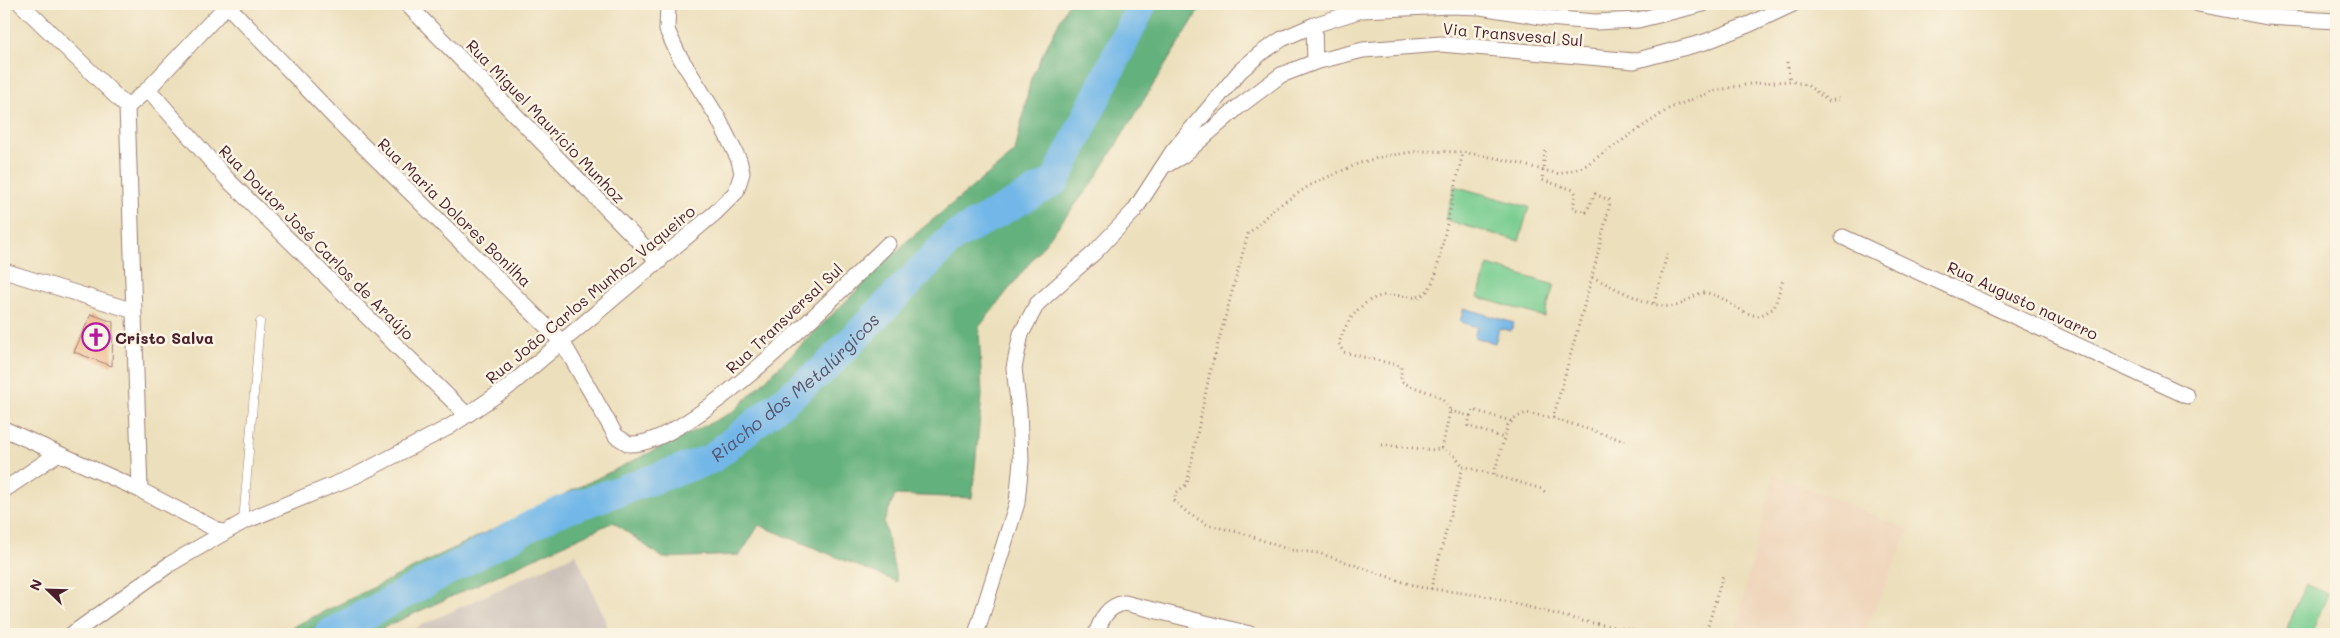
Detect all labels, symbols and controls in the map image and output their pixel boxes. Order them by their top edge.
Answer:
street label: Via Transvesal Sul [1442,17,1584,51]
street label: Rua Miguel Maurício Munhoz [462,35,630,208]
street label: Rua Maria Dolores Bonilha [374,133,536,291]
street label: Rua Doutor José Carlos de Araújo [215,140,419,344]
street label: Rua João Carlos Munhoz Vaqueiro [481,200,699,388]
street label: Rua Augusto navarro [1944,256,2102,344]
street label: Rua Transversal Sul [721,258,847,378]
water label: Riacho dos Metalúrgicos [705,308,884,467]
church icon: Cristo Salva [81,322,111,352]
place label: Cristo Salva [115,327,214,348]
north arrow [22,566,72,616]
text: N [25,576,46,593]

